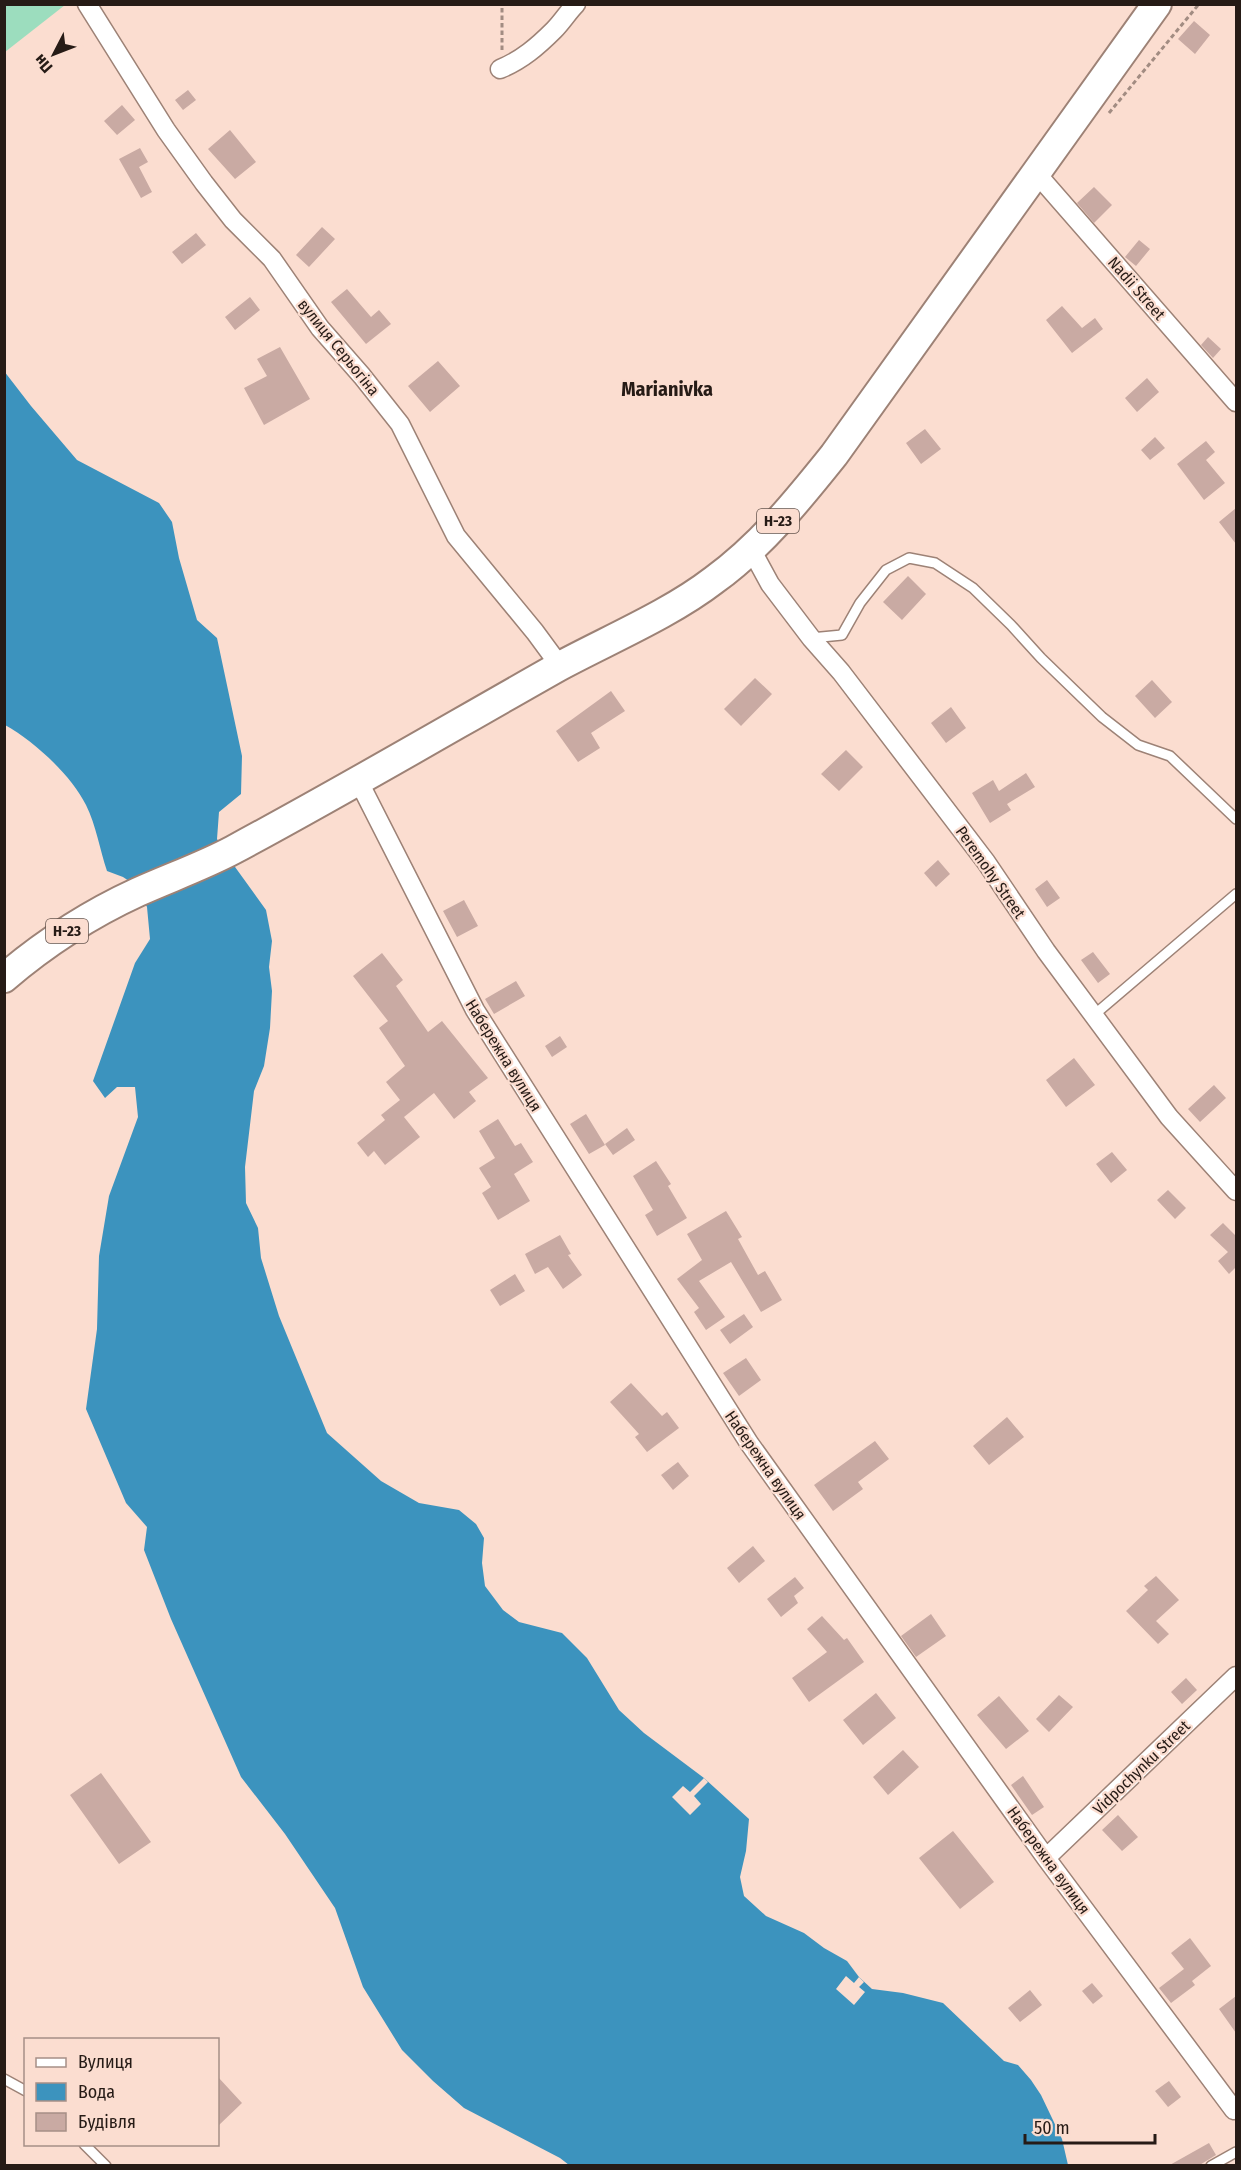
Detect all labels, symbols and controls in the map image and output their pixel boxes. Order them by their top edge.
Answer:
north arrow [24,24,84,84]
text: Пн [30,51,56,77]
street label: Nadii Street [1104,253,1170,324]
street label: вулиця Серьогіна [294,295,383,399]
district label: Marianivka [621,377,713,401]
road number: Н-23 [757,509,799,533]
street label: Peremohy Street [952,823,1030,923]
road number: Н-23 [46,919,88,943]
street label: Набережна вулиця [462,996,546,1115]
street label: Набережна вулиця [721,1407,810,1523]
street label: Vidpochynku Street [1089,1716,1194,1818]
street label: Набережна вулиця [1003,1803,1094,1918]
legend [24,2038,219,2146]
text: Вулиця [78,2051,133,2073]
text: Вода [78,2081,115,2103]
scale bar [1025,2107,1156,2145]
text: Будівля [78,2111,136,2133]
text: 50 m [1034,2117,1070,2139]

